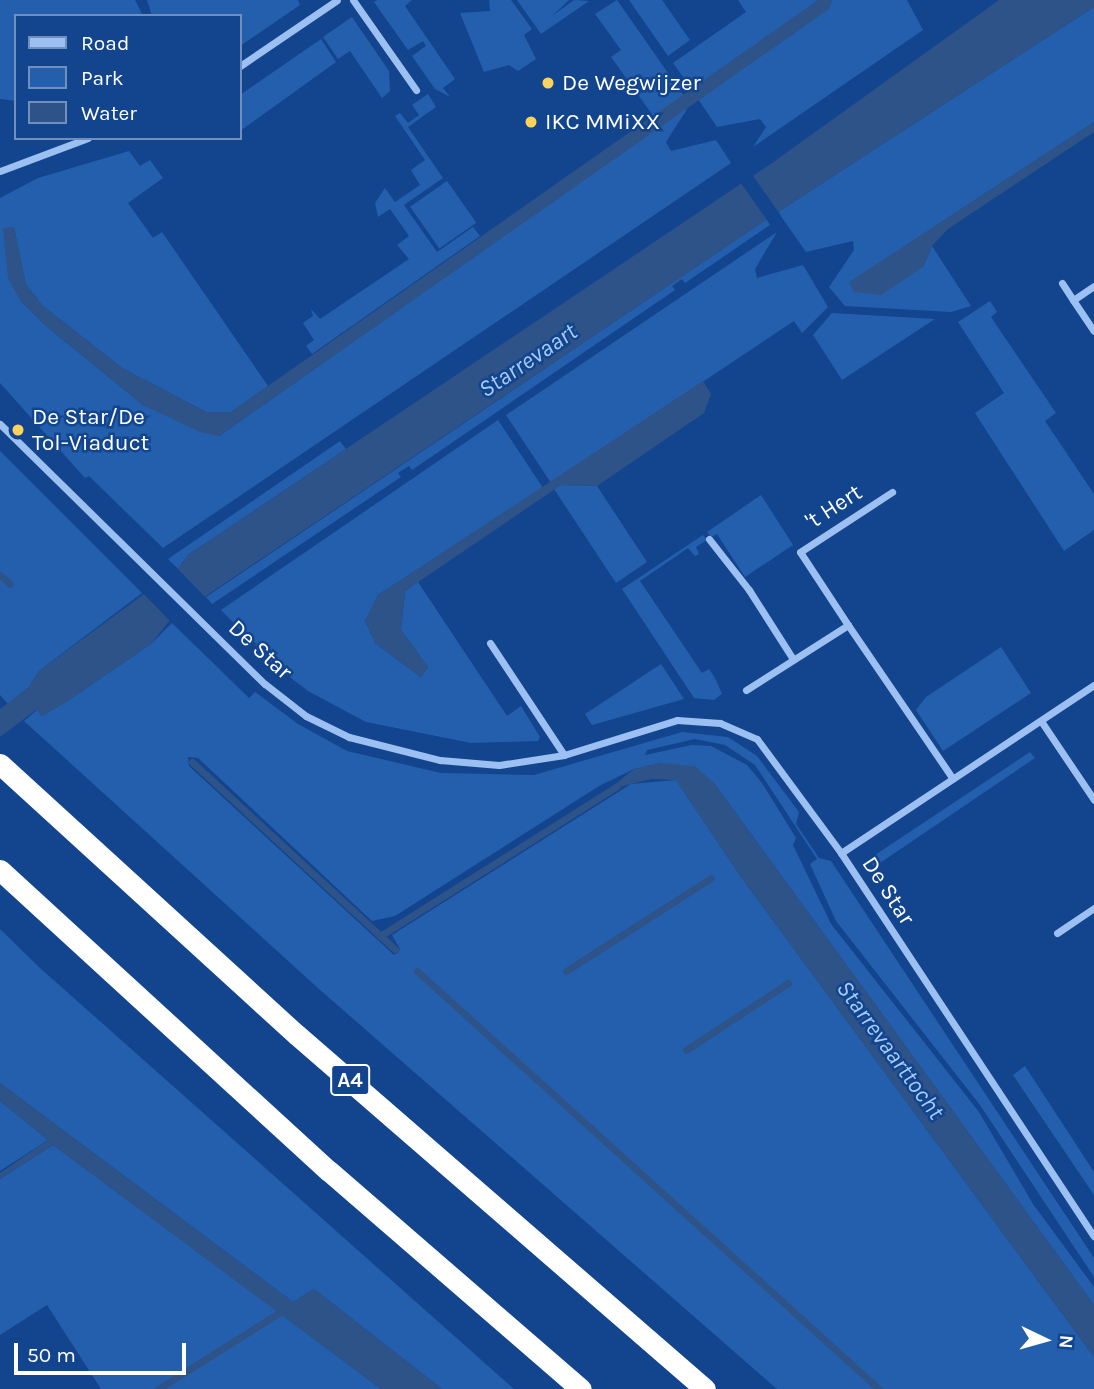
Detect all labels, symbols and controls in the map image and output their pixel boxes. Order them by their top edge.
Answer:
legend [14,14,242,140]
text: Road [81,31,129,55]
text: Park [81,66,124,90]
place label: De Wegwijzer [562,69,701,97]
marker: De Wegwijzer [540,75,556,91]
text: Water [81,101,137,125]
place label: IKC MMiXX [545,108,660,136]
marker: IKC MMiXX [523,114,539,130]
water label: Starrevaart [473,318,583,404]
place label: De Star/De Tol-Viaduct [32,403,149,457]
marker: De Star/De Tol-Viaduct [10,422,26,438]
street label: 't Hert [801,479,867,535]
street label: De Star [223,614,297,686]
street label: De Star [856,852,920,930]
water label: Starrevaarttocht [830,975,950,1125]
road number: A4 [329,1062,371,1098]
north arrow [1010,1305,1080,1375]
scale bar [18,1330,189,1374]
text: N [1054,1334,1077,1350]
text: 50 m [27,1343,76,1367]

